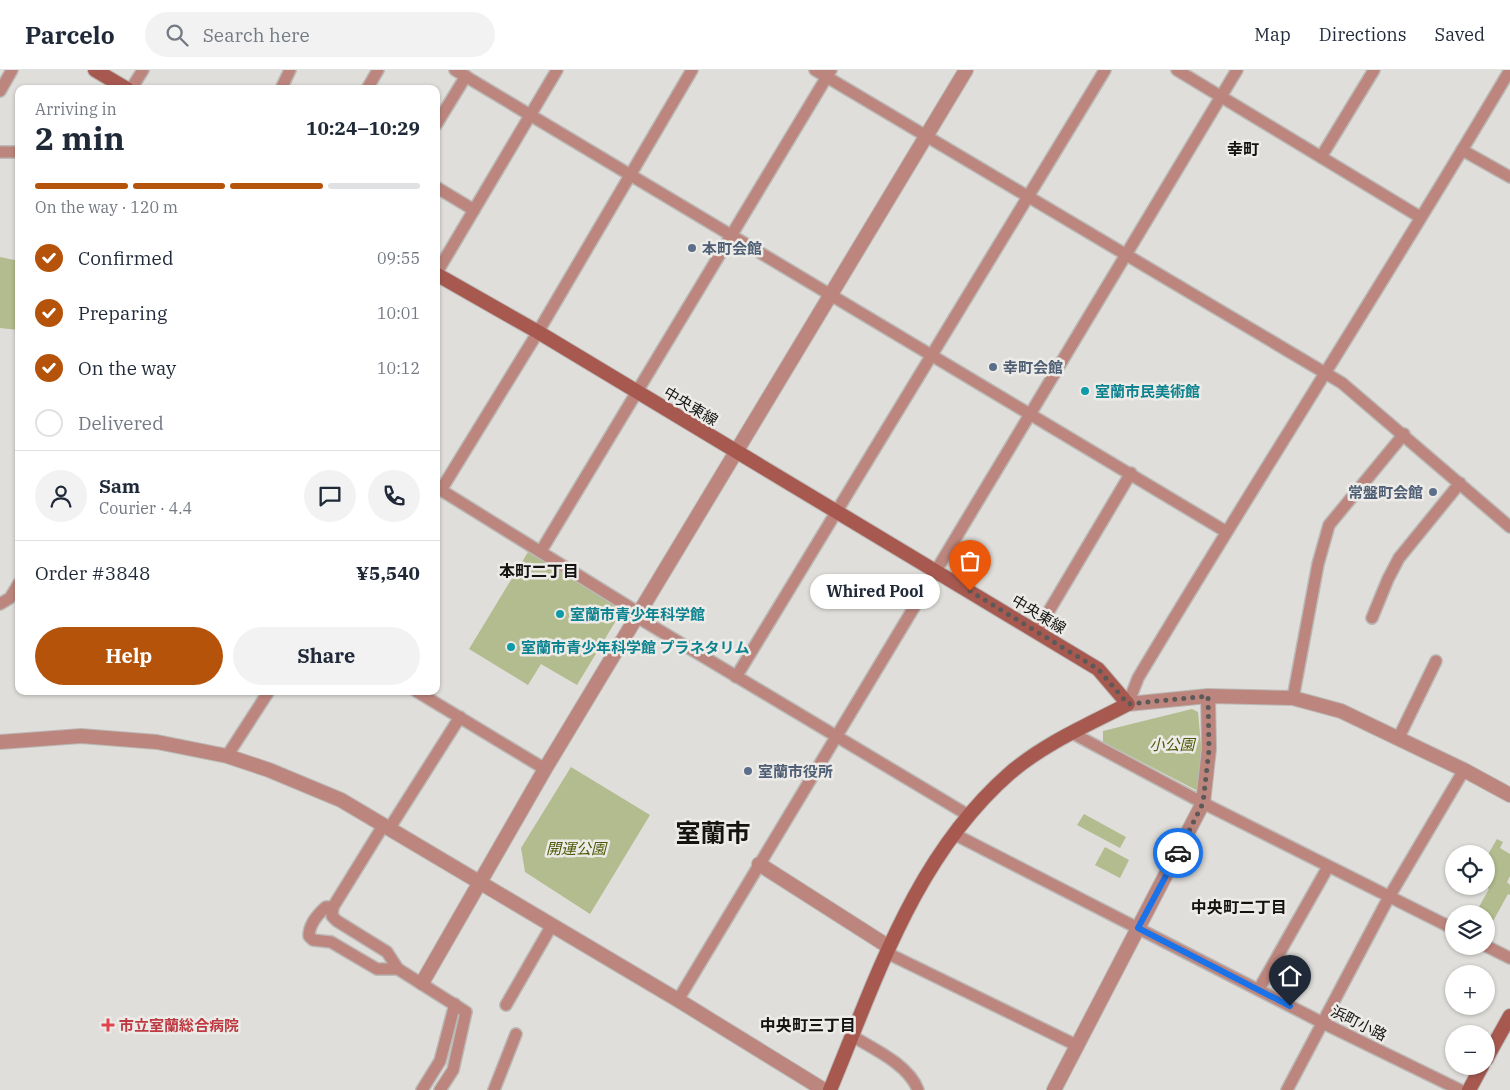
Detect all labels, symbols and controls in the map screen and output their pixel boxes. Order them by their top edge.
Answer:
search box [145,12,495,57]
text: Parcelo [25,19,115,51]
icon: search [163,21,191,49]
text: Search here [203,23,310,47]
text: Map [1254,23,1291,46]
text: Directions [1319,23,1407,46]
text: Saved [1435,23,1485,46]
text: Arriving in [35,99,117,119]
text: 10:24–10:29 [306,116,420,140]
text: 2 min [35,117,125,159]
district label: 幸町 [1227,139,1259,159]
text: On the way · 120 m [35,197,178,217]
place label: 本町会館 [702,239,762,258]
marker: 本町会館 [686,242,698,254]
icon: check [35,244,63,272]
text: Confirmed [78,246,173,270]
text: 09:55 [377,248,420,268]
icon: check [35,299,63,327]
text: Preparing [78,301,167,325]
text: 10:01 [377,303,420,323]
icon: check [35,354,63,382]
text: On the way [78,356,176,380]
text: 10:12 [377,358,420,378]
place label: 幸町会館 [1003,358,1063,377]
marker: 幸町会館 [987,361,999,373]
street label: 中央東線 [660,382,722,430]
place label: 室蘭市民美術館 [1095,382,1200,401]
marker: 室蘭市民美術館 [1079,385,1091,397]
text: Delivered [78,411,164,435]
button: person [35,470,87,522]
button: chat [304,470,356,522]
button: phone [368,470,420,522]
text: Sam [99,474,140,498]
place label: 常盤町会館 [1348,483,1423,502]
marker: 常盤町会館 [1427,486,1439,498]
text: Courier · 4.4 [99,498,192,518]
pin [949,540,991,591]
icon: bag [956,547,984,575]
text: Order #3848 [35,561,150,585]
text: ¥5,540 [356,561,420,585]
district label: 本町二丁目 [499,561,579,581]
callout: Whired Pool [810,574,940,608]
text: Whired Pool [826,581,924,601]
street label: 中央東線 [1008,590,1070,638]
place label: 室蘭市青少年科学館 [570,605,705,624]
marker: 室蘭市青少年科学館 [554,608,566,620]
button: Help [35,627,223,685]
button: Share [233,627,420,685]
place label: 室蘭市青少年科学館 プラネタリム [521,638,749,657]
marker: 室蘭市青少年科学館 プラネタリム [505,641,517,653]
park label: 小公園 [1149,735,1196,754]
place label: 室蘭市役所 [758,762,833,781]
marker: 室蘭市役所 [742,765,754,777]
district label: 室蘭市 [675,816,751,849]
courier [1153,828,1203,878]
park label: 開運公園 [546,839,608,858]
icon: car [1164,839,1192,867]
map controls [1445,845,1495,1075]
button: locate [1445,845,1495,895]
district label: 中央町二丁目 [1191,897,1287,917]
button: layers [1445,905,1495,955]
pin [1269,955,1311,1006]
icon: home [1276,962,1304,990]
button: + [1445,965,1495,1015]
street label: 浜町小路 [1328,1001,1390,1045]
district label: 中央町三丁目 [760,1015,856,1035]
place label: 市立室蘭総合病院 [119,1016,239,1035]
marker: 市立室蘭総合病院 [101,1018,115,1032]
button: − [1445,1025,1495,1075]

